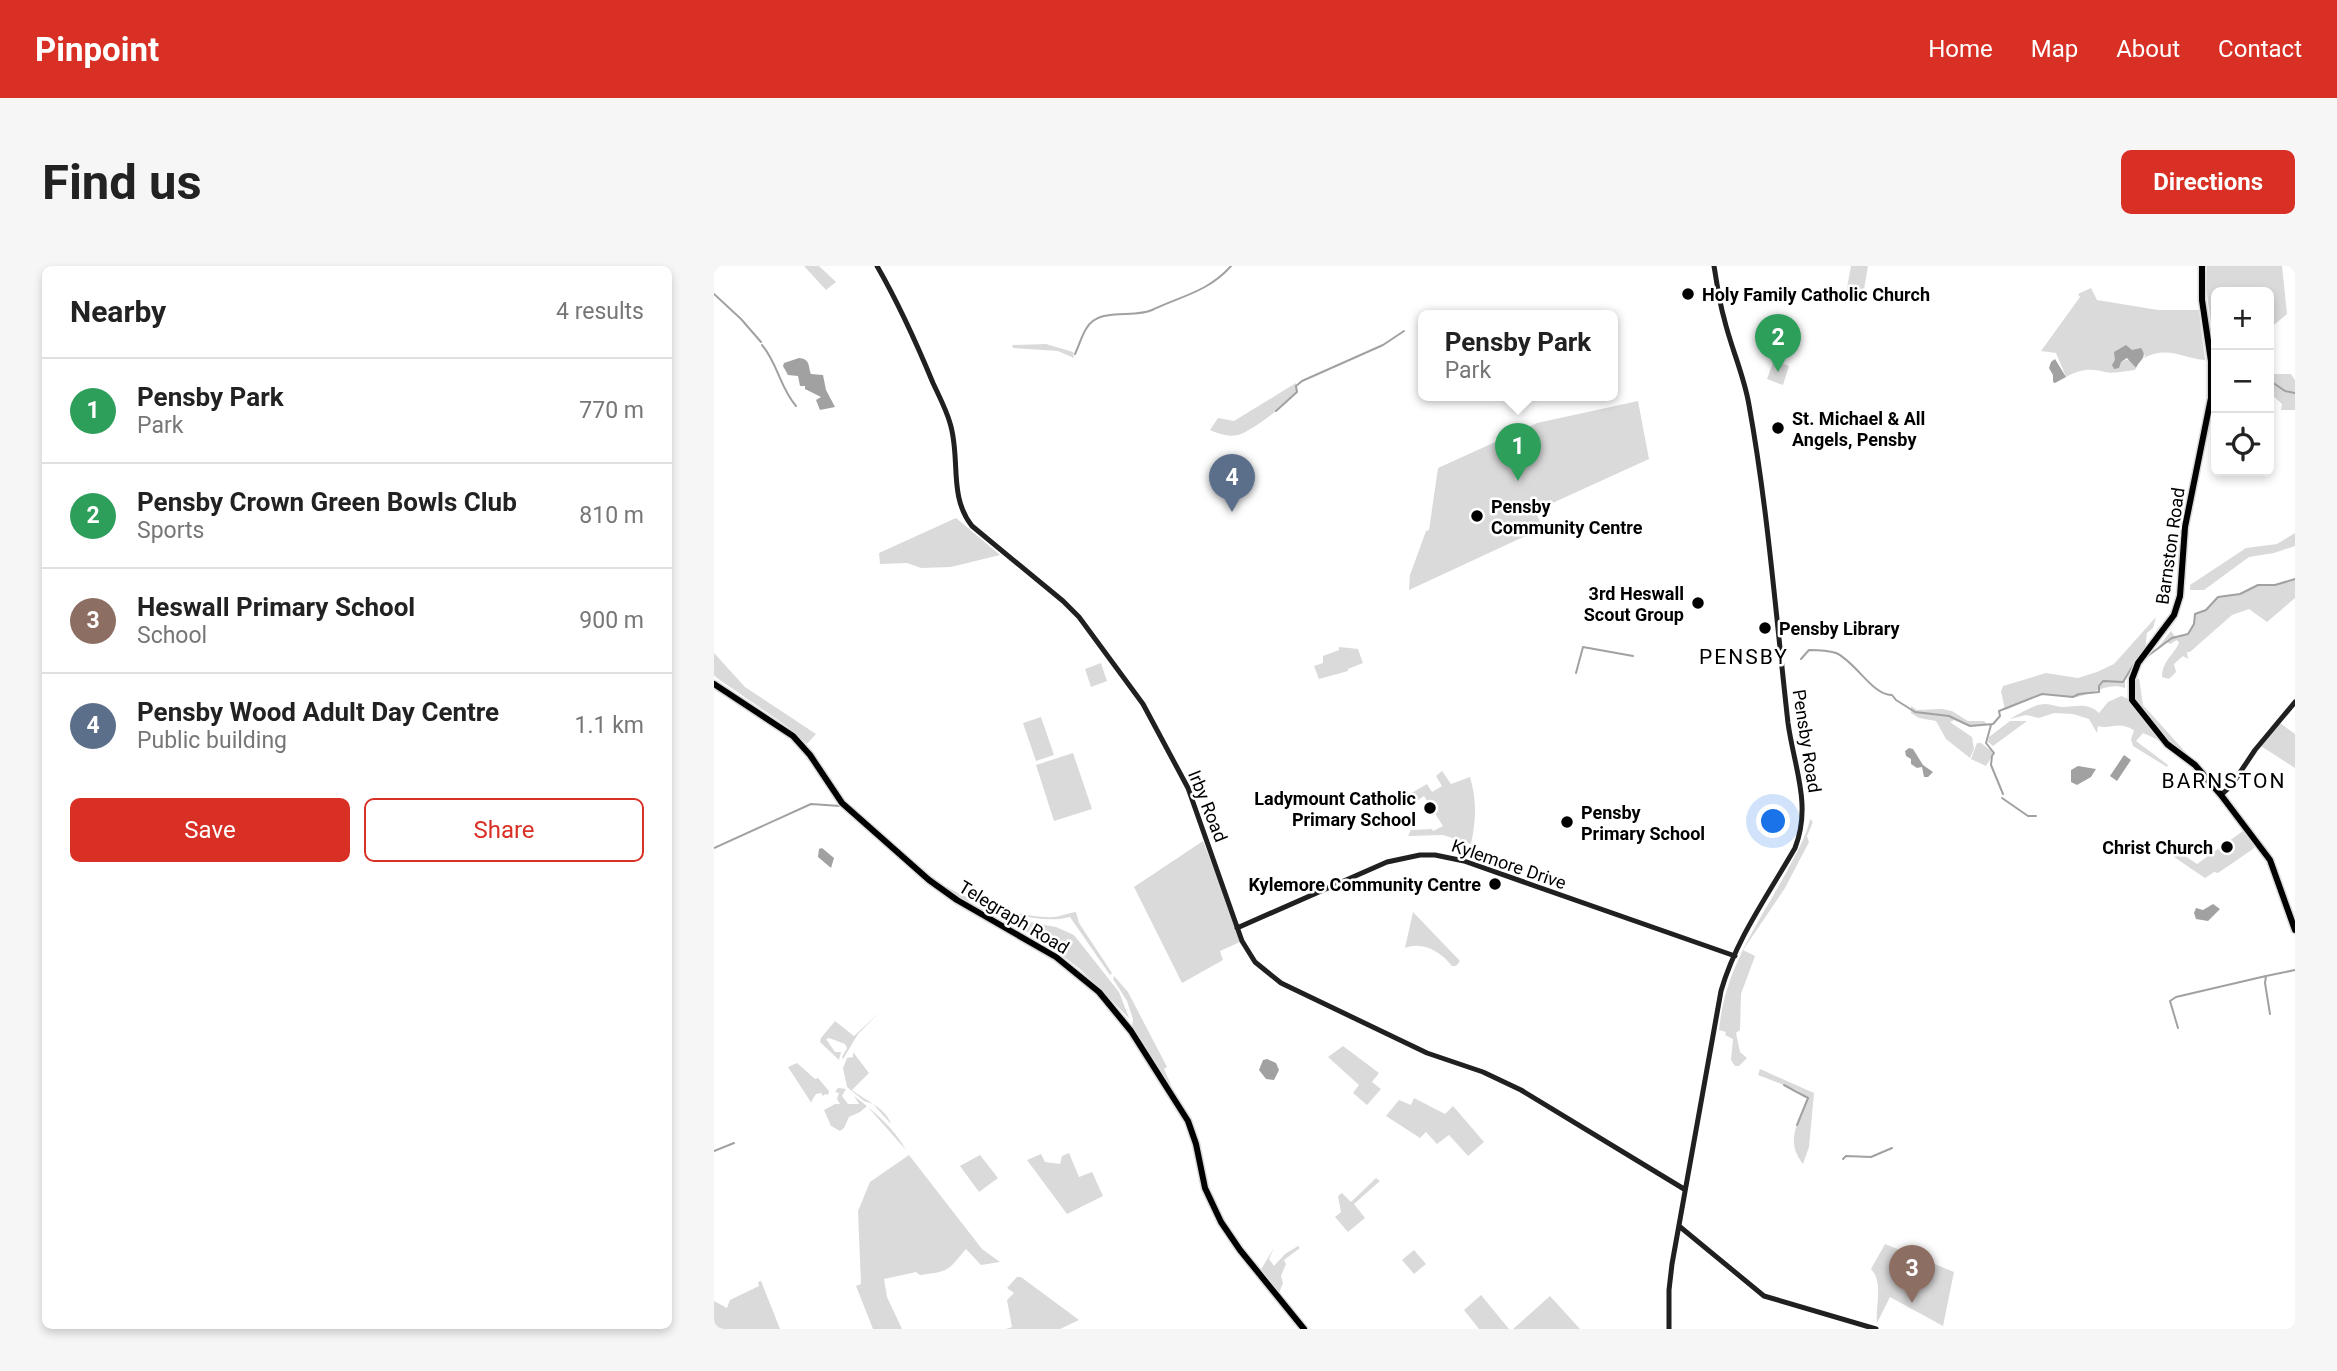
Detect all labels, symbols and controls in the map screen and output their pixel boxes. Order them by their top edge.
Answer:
text: Pinpoint [35,30,159,69]
text: Home [1928,35,1993,63]
text: Map [2031,35,2078,63]
text: About [2116,35,2180,63]
text: Contact [2218,35,2302,63]
button: Directions [2121,150,2295,214]
text: Find us [42,154,202,211]
place label: Holy Family Catholic Church [1702,284,1930,305]
marker: Holy Family Catholic Church [1680,286,1696,302]
map controls [2211,287,2274,476]
button: + [2211,287,2274,350]
text: Nearby [70,294,166,329]
text: 4 results [556,298,644,325]
popup [1418,310,1618,401]
pin: 2 [1755,314,1801,372]
text: Pensby Park [1445,327,1591,357]
button: − [2211,350,2274,413]
text: Park [1445,357,1491,384]
text: Pensby Park [137,382,284,412]
text: 1 [86,397,100,424]
text: 770 m [579,397,644,424]
place label: St. Michael & All Angels, Pensby [1792,408,1925,450]
text: Park [137,412,183,439]
button: locate [2211,413,2274,476]
marker: St. Michael & All Angels, Pensby [1770,420,1786,436]
pin: 1 [1495,423,1541,481]
pin: 4 [1209,454,1255,512]
street label: Barnston Road [2151,486,2189,606]
text: Pensby Crown Green Bowls Club [137,487,517,517]
place label: Pensby Community Centre [1491,496,1643,538]
text: 2 [86,502,100,529]
text: 810 m [579,502,644,529]
marker: Pensby Community Centre [1469,508,1485,524]
text: Sports [137,517,204,544]
place label: 3rd Heswall Scout Group [1584,583,1684,625]
text: Heswall Primary School [137,592,415,622]
marker: 3rd Heswall Scout Group [1690,595,1706,611]
text: 3 [86,607,100,634]
text: 900 m [579,607,644,634]
place label: Pensby Library [1779,618,1900,639]
marker: Pensby Library [1757,620,1773,636]
text: School [137,622,207,649]
district label: PENSBY [1699,645,1789,669]
street label: Pensby Road [1788,688,1826,794]
text: Pensby Wood Adult Day Centre [137,697,499,727]
text: 4 [86,712,100,739]
text: 1.1 km [575,712,644,739]
text: Public building [137,727,287,754]
street label: Irby Road [1184,767,1232,845]
district label: BARNSTON [2162,769,2286,793]
place label: Ladymount Catholic Primary School [1254,788,1416,830]
button: Save [70,798,350,862]
button: Share [364,798,644,862]
marker: Ladymount Catholic Primary School [1422,800,1438,816]
place label: Pensby Primary School [1581,802,1705,844]
your location [1756,804,1790,838]
marker: Pensby Primary School [1559,814,1575,830]
street label: Kylemore Drive [1449,835,1569,893]
place label: Christ Church [2102,837,2213,858]
marker: Christ Church [2219,839,2235,855]
place label: Kylemore Community Centre [1248,874,1481,895]
street label: Telegraph Road [955,876,1073,958]
marker: Kylemore Community Centre [1487,876,1503,892]
pin: 3 [1889,1245,1935,1303]

